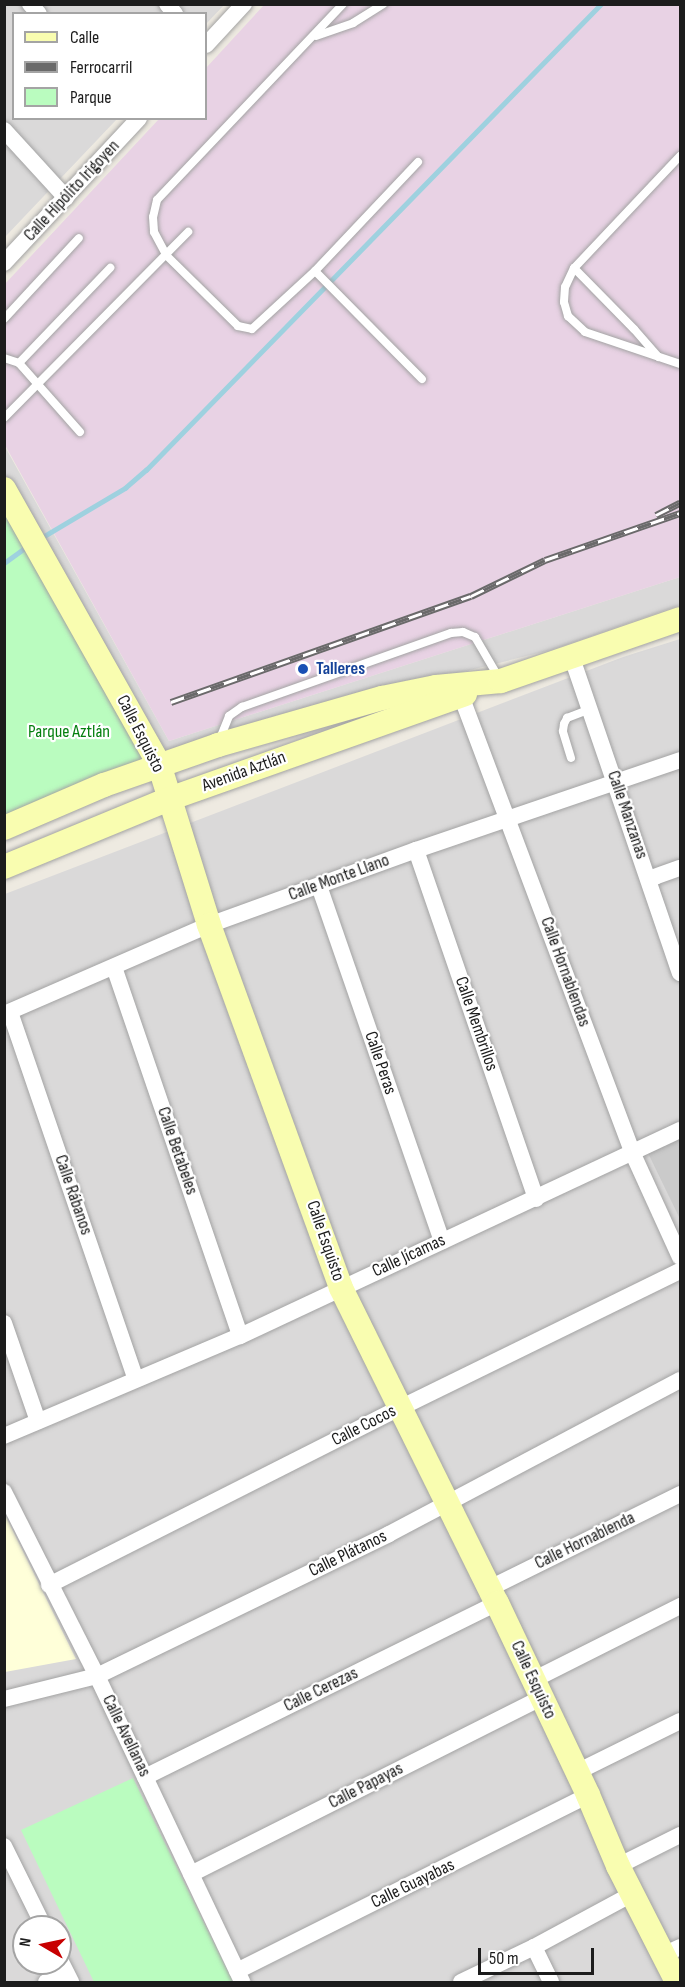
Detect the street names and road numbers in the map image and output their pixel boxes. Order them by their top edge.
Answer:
street label: Calle Hipólito Irigoyen [20,136,124,246]
street label: Calle Esquisto [111,692,169,776]
street label: Avenida Aztlán [199,747,289,797]
street label: Calle Manzanas [602,768,652,862]
street label: Calle Monte Llano [286,850,392,906]
street label: Calle Hornablendas [535,914,595,1030]
street label: Calle Membrillos [450,974,502,1074]
street label: Calle Peras [359,1029,401,1097]
street label: Calle Betabeles [152,1104,202,1198]
street label: Calle Rábanos [49,1152,97,1238]
street label: Calle Esquisto [301,1198,349,1284]
street label: Calle Jícamas [369,1230,449,1282]
street label: Calle Cocos [328,1401,400,1451]
street label: Calle Hornablenda [531,1507,639,1575]
street label: Calle Plátanos [306,1526,390,1582]
street label: Calle Esquisto [506,1638,560,1722]
street label: Calle Cerezas [280,1663,362,1717]
street label: Calle Avellanas [97,1692,155,1780]
street label: Calle Papayas [325,1758,407,1814]
street label: Calle Guayabas [368,1855,458,1913]

